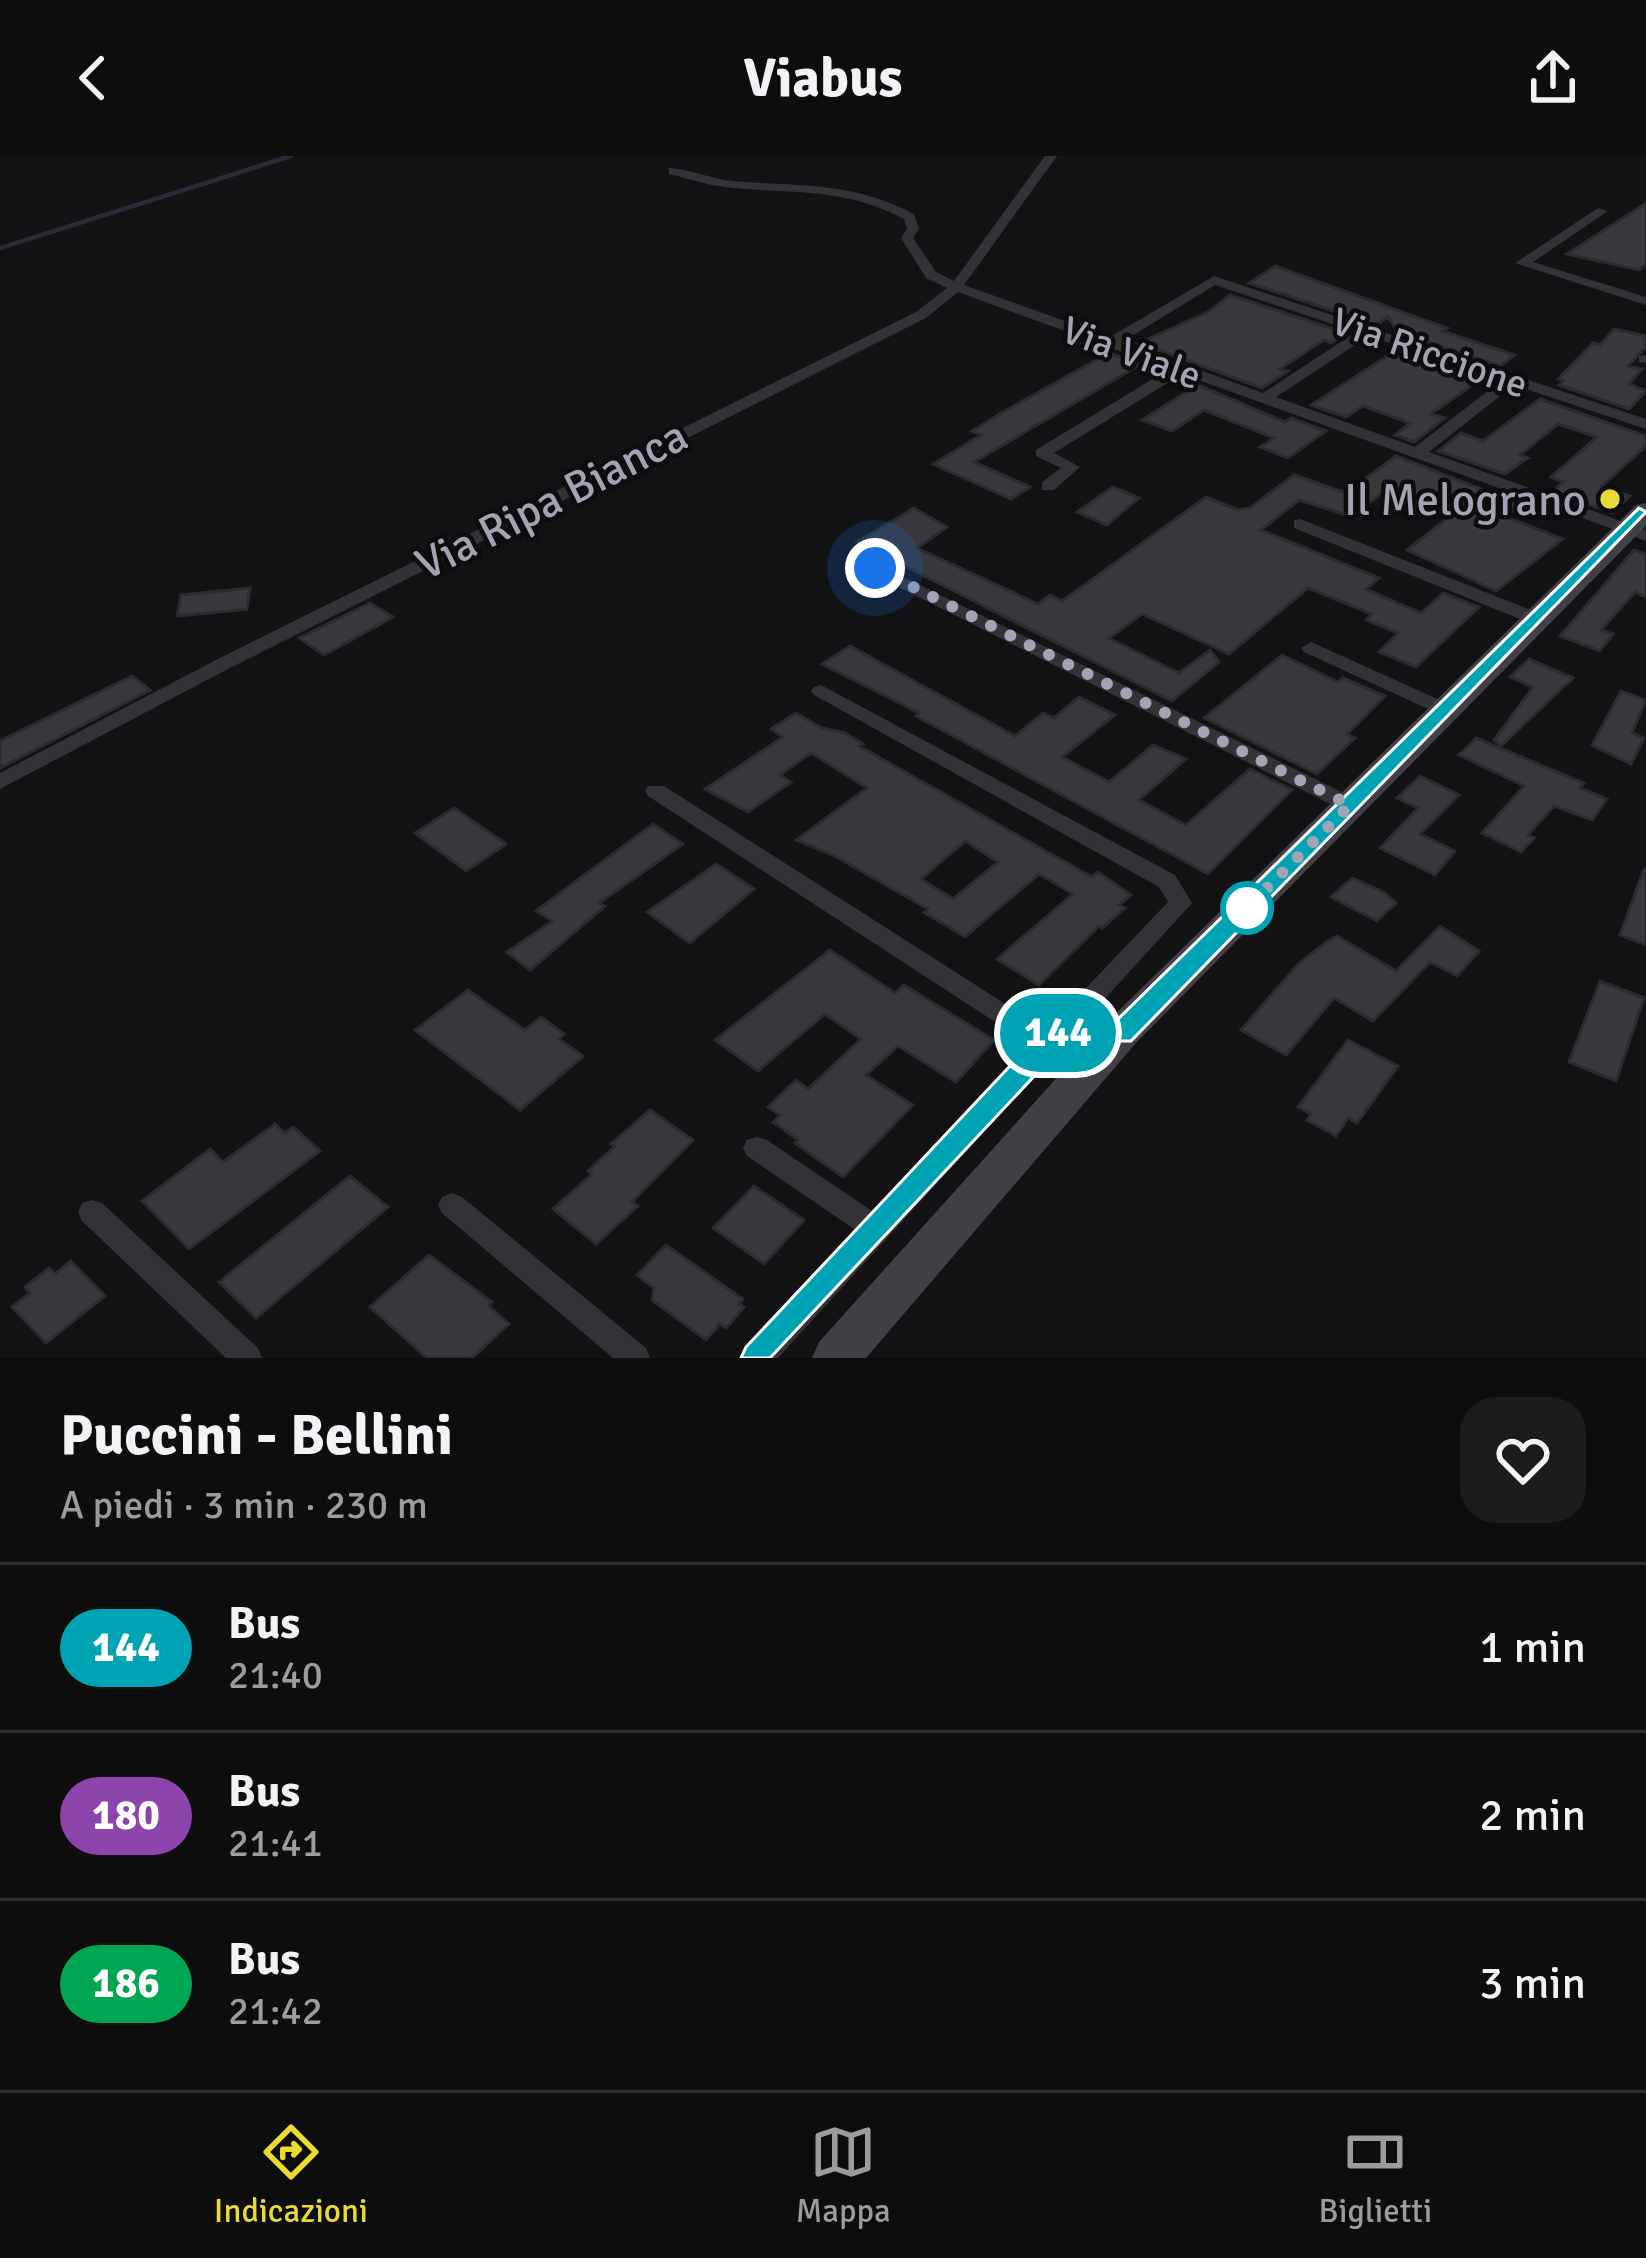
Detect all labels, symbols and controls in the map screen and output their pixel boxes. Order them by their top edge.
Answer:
icon: back [60,45,126,111]
text: Viabus [743,45,903,112]
icon: share [1520,45,1586,111]
street label: Via Riccione [1325,297,1534,409]
street label: Via Viale [1055,306,1208,400]
street label: Via Ripa Bianca [407,408,697,592]
place label: Il Melograno [1344,473,1586,528]
marker: Il Melograno [1597,486,1623,512]
your location [845,538,905,598]
unlabelled marker [1222,883,1272,933]
line badge: 144 [989,994,1127,1072]
text: 144 [1024,1007,1092,1058]
button: heart [1460,1397,1586,1523]
text: Puccini - Bellini [60,1400,453,1471]
text: A piedi · 3 min · 230 m [60,1481,428,1529]
text: Bus [228,1596,300,1651]
text: 1 min [1479,1620,1586,1675]
text: 144 [92,1622,160,1673]
text: 21:40 [228,1651,323,1699]
text: Bus [228,1764,300,1819]
text: 2 min [1479,1788,1586,1843]
text: 180 [92,1790,160,1841]
text: 21:41 [228,1819,323,1867]
text: Bus [228,1932,300,1987]
text: 3 min [1479,1956,1586,2011]
text: 186 [92,1958,160,2009]
text: 21:42 [228,1987,323,2035]
tab: Indicazioni [214,2119,368,2232]
tab: Mappa [796,2119,891,2232]
tab: Biglietti [1318,2119,1432,2232]

